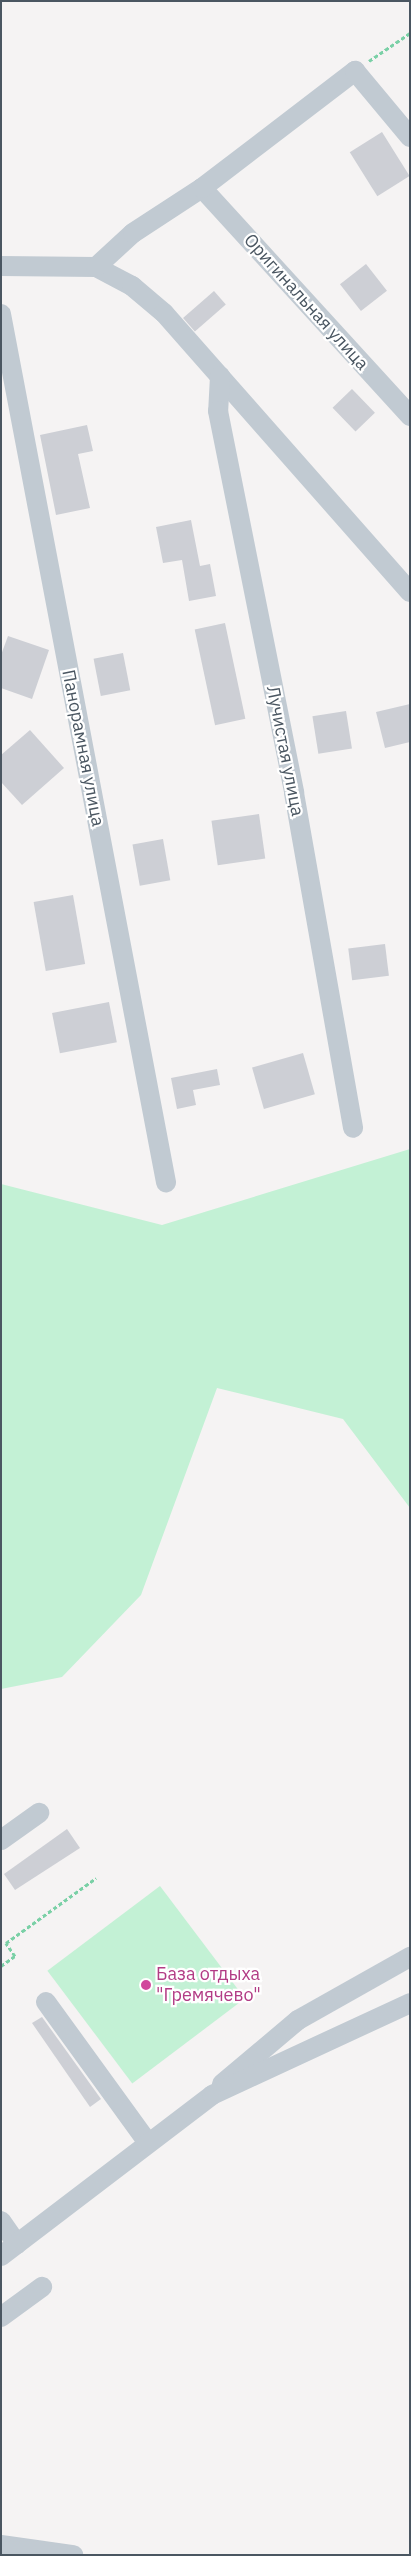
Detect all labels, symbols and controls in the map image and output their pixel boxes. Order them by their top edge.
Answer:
street label: Оригинальная улица [239,229,373,375]
street label: Панорамная улица [57,668,109,828]
street label: Лучистая улица [262,684,308,818]
place label: База отдыха "Гремячево" [156,1964,261,2006]
marker: База отдыха "Гремячево" [140,1979,152,1991]

